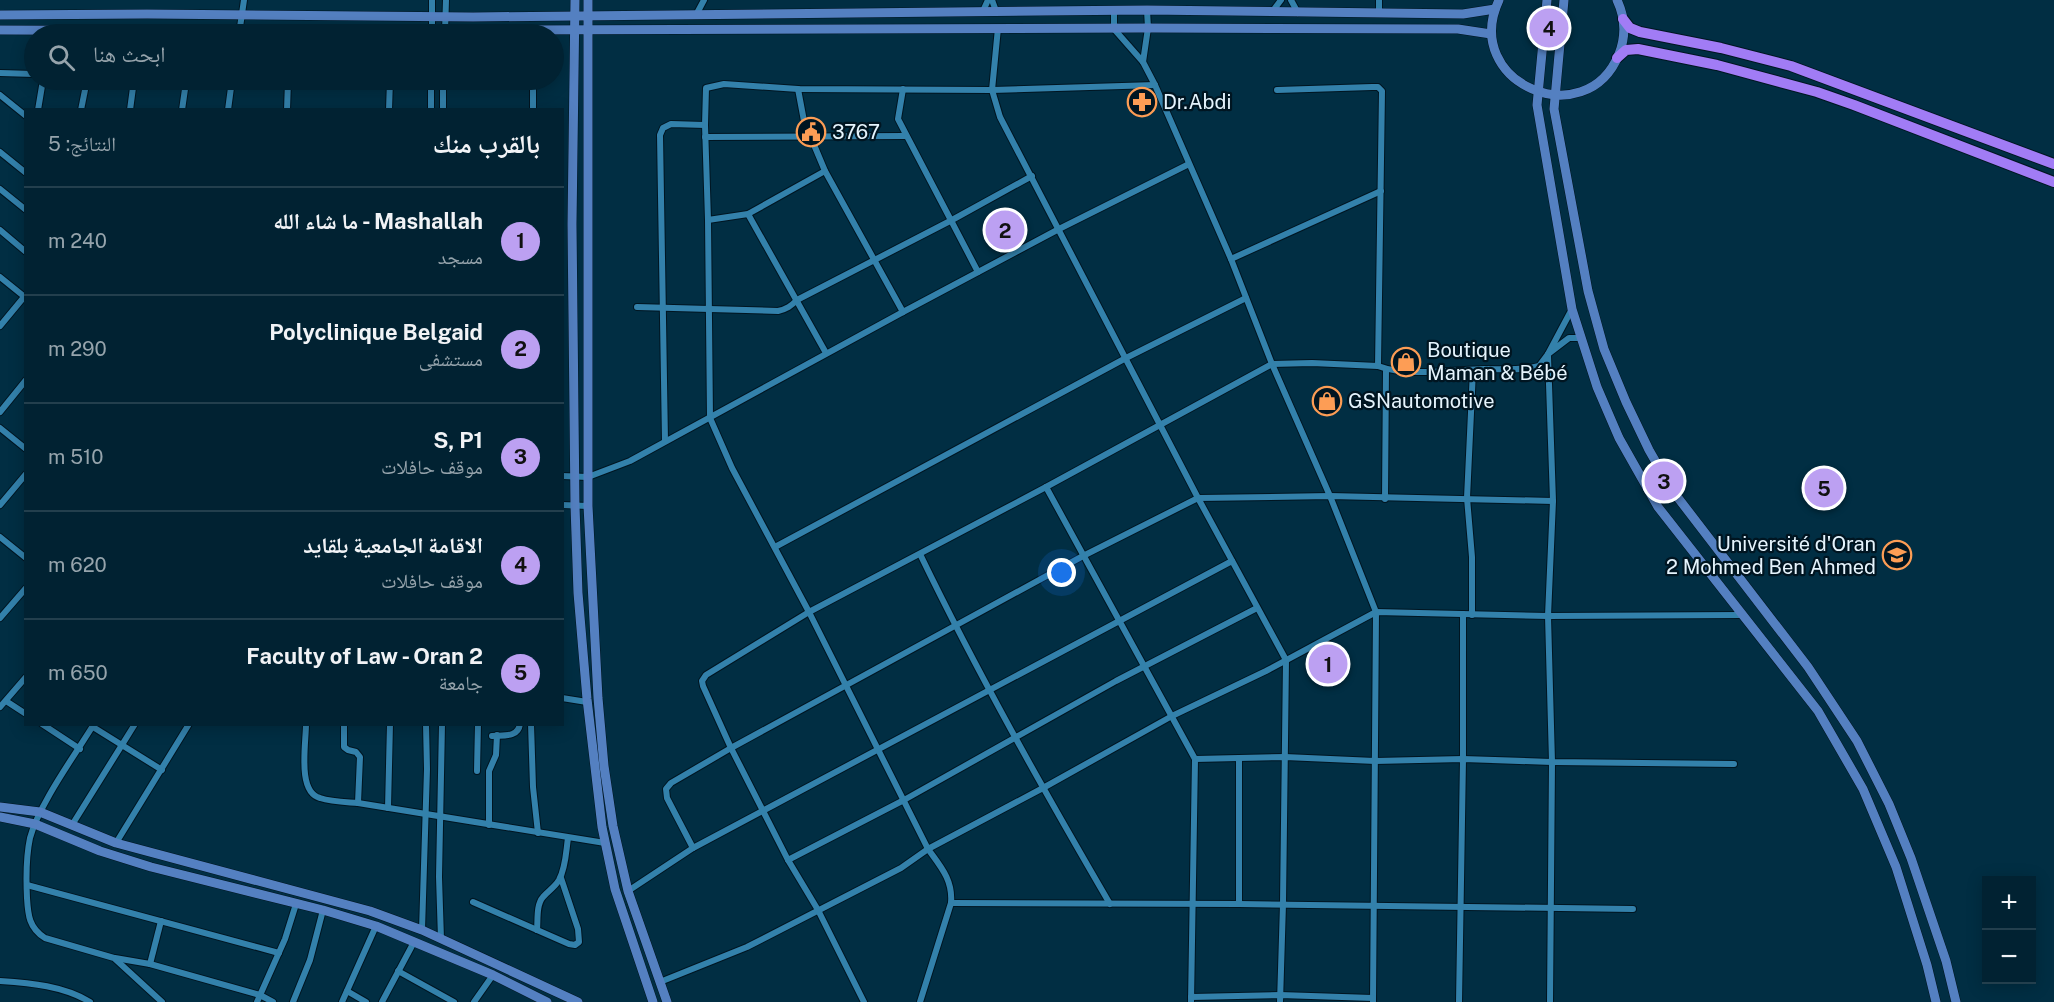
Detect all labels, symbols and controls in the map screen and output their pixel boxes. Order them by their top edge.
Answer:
pin: 4 [1530,6,1568,51]
search box [24,24,564,90]
icon: search [45,41,78,74]
text: ابحث هنا [93,41,165,67]
pharmacy icon: Dr.Abdi [1126,86,1158,118]
place label: Dr.Abdi [1163,90,1232,114]
public building icon: 3767 [795,116,827,148]
place label: 3767 [832,120,880,144]
text: بالقرب منك [433,128,540,159]
text: النتائج: 5 [48,132,116,156]
text: Mashallah - ما شاء الله [273,208,483,234]
pin: 2 [986,208,1024,252]
text: 240 m [48,229,107,253]
text: 1 [516,229,525,253]
text: مسجد [438,245,483,269]
text: Polyclinique Belgaid [269,319,483,345]
text: 290 m [48,337,107,361]
text: 2 [514,337,527,361]
place label: Boutique Maman & Bébé [1427,338,1568,385]
shop icon: Boutique Maman & Bébé [1390,346,1422,378]
text: مستشفى [419,347,483,371]
shop icon: GSNautomotive [1311,385,1343,417]
place label: GSNautomotive [1348,389,1495,413]
text: S, P1 [433,427,483,453]
text: 510 m [48,445,103,469]
text: 3 [514,445,527,469]
text: موقف حافلات [381,455,483,479]
pin: 3 [1644,458,1684,504]
pin: 5 [1804,466,1844,510]
text: الاقامة الجامعية بلقايد [303,532,483,558]
place label: Université d'Oran 2 Mohmed Ben Ahmed [1666,532,1876,579]
school or university icon: Université d'Oran 2 Mohmed Ben Ahmed [1881,539,1913,571]
text: 620 m [48,553,107,577]
text: 4 [514,553,527,577]
your location [1047,558,1076,587]
text: موقف حافلات [381,569,483,593]
pin: 1 [1308,642,1348,686]
text: Faculty of Law - Oran 2 [246,643,483,669]
text: 650 m [48,661,108,685]
text: 5 [514,661,527,685]
text: جامعة [439,671,483,695]
map controls [1982,876,2036,984]
button: + [1982,876,2036,930]
button: − [1982,930,2036,984]

